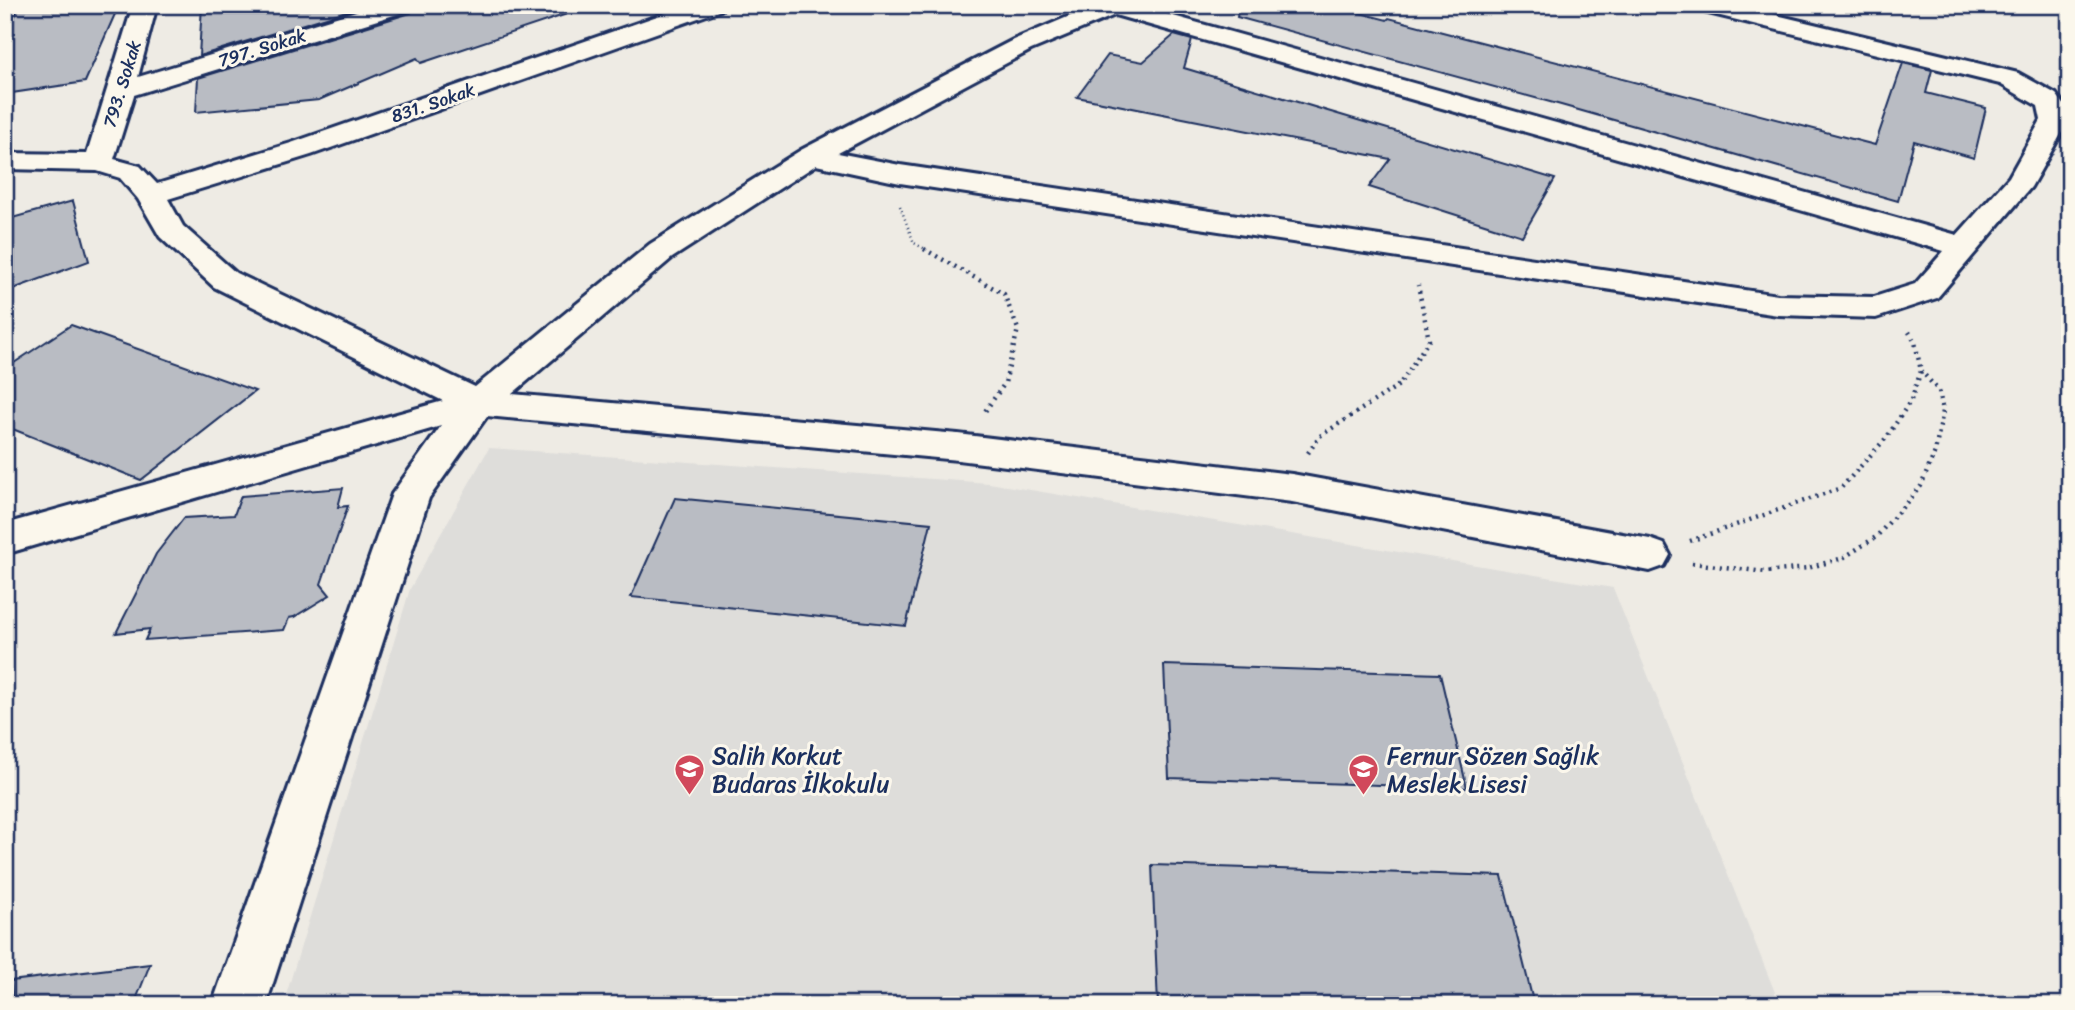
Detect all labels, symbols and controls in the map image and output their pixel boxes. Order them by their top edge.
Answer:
street label: 797. Sokak [214,19,310,77]
street label: 793. Sokak [94,36,151,132]
street label: 831. Sokak [387,74,480,132]
place label: Salih Korkut Budaras İlkokulu [712,735,889,805]
place label: Fernur Sözen Sağlık Meslek Lisesi [1387,735,1599,805]
school or university icon: Salih Korkut Budaras İlkokulu [672,753,706,797]
school or university icon: Fernur Sözen Sağlık Meslek Lisesi [1347,753,1381,797]

